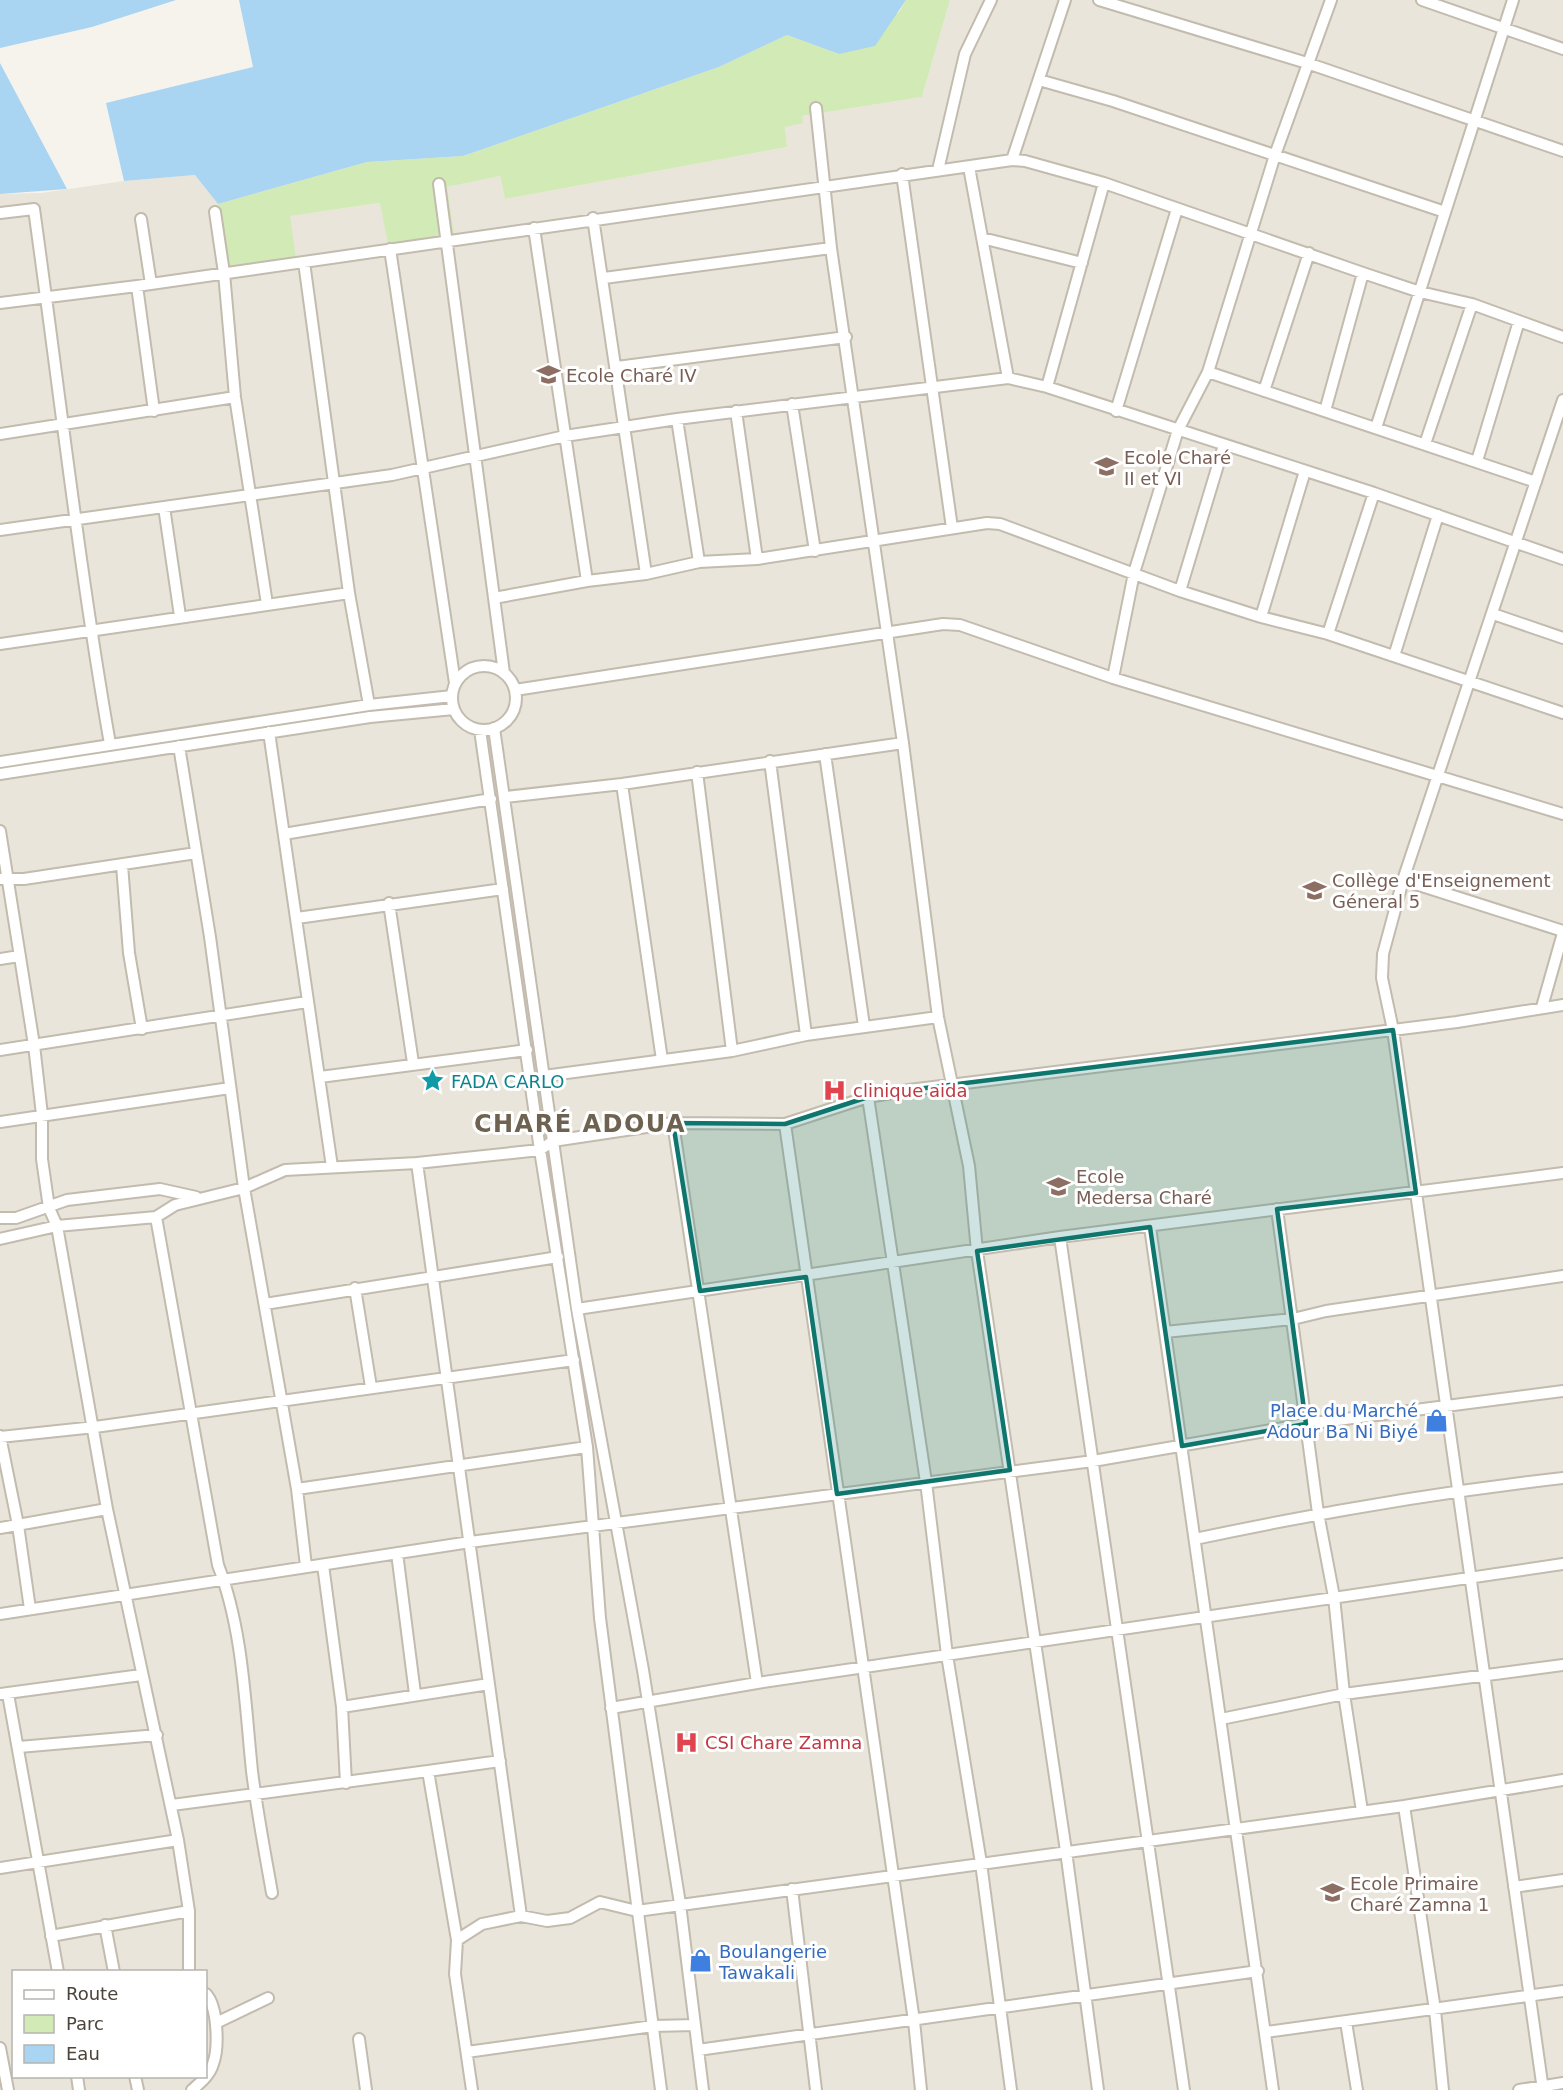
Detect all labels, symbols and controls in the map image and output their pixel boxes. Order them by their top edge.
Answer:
school or university icon: Ecole Charé IV [535,362,561,388]
place label: Ecole Charé IV [566,365,697,386]
place label: Ecole Charé II et VI [1124,447,1231,489]
school or university icon: Ecole Charé II et VI [1093,454,1119,480]
place label: Collège d'Enseignement Géneral 5 [1332,870,1550,912]
school or university icon: Collège d'Enseignement Géneral 5 [1301,877,1327,903]
place icon: FADA CARLO [420,1068,446,1094]
place label: FADA CARLO [451,1071,565,1092]
hospital icon: clinique aida [822,1077,848,1103]
place label: clinique aida [853,1080,967,1101]
district label: CHARÉ ADOUA [474,1109,686,1138]
place label: Ecole Medersa Charé [1076,1166,1212,1208]
school or university icon: Ecole Medersa Charé [1045,1173,1071,1199]
place label: Place du Marché Adour Ba Ni Biyé [1267,1400,1418,1442]
shop icon: Place du Marché Adour Ba Ni Biyé [1423,1407,1449,1433]
hospital icon: CSI Chare Zamna [674,1729,700,1755]
place label: CSI Chare Zamna [705,1732,862,1753]
place label: Ecole Primaire Charé Zamna 1 [1350,1873,1489,1915]
school or university icon: Ecole Primaire Charé Zamna 1 [1319,1880,1345,1906]
place label: Boulangerie Tawakali [718,1941,827,1983]
shop icon: Boulangerie Tawakali [688,1948,714,1974]
legend [12,1970,207,2078]
text: Route [66,1983,118,2004]
text: Parc [66,2013,104,2034]
text: Eau [66,2043,100,2064]

